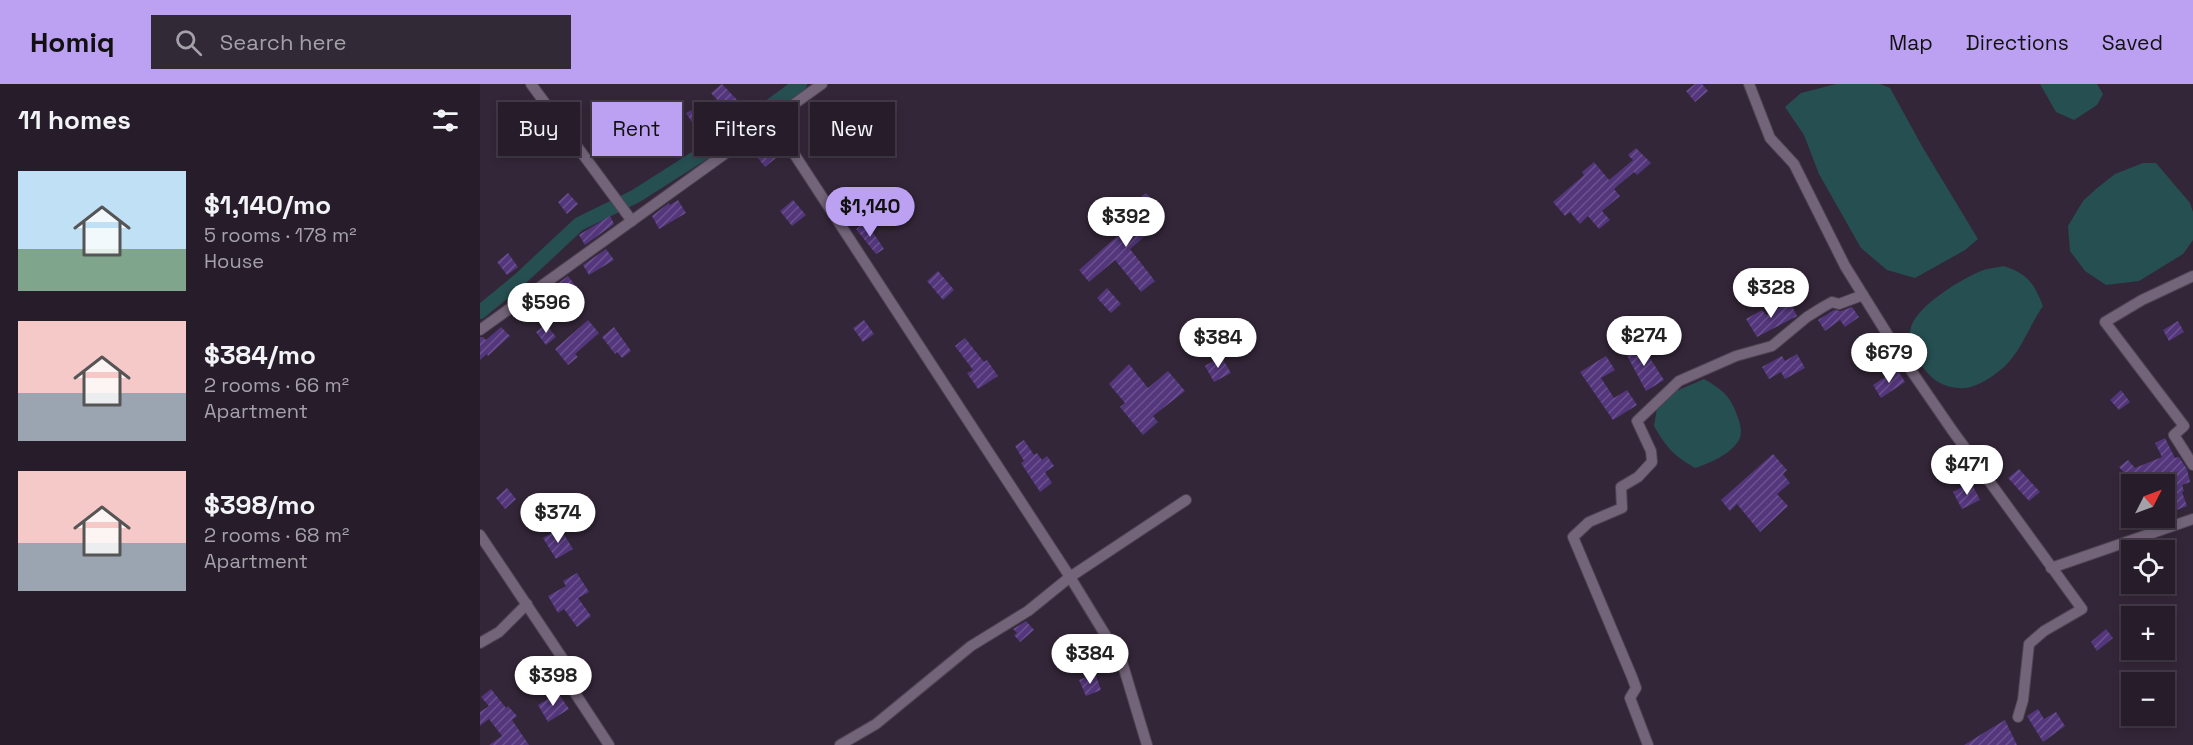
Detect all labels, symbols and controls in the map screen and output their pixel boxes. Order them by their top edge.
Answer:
search box [151,15,571,69]
text: Homiq [30,24,115,60]
icon: search [172,26,205,59]
text: Search here [220,28,347,56]
text: Map [1889,29,1933,56]
text: Directions [1966,29,2069,56]
text: Saved [2102,29,2163,56]
chip: Buy [498,102,580,156]
chip: Rent [592,102,682,156]
chip: Filters [694,102,798,156]
chip: New [810,102,895,156]
text: 11 homes [18,103,131,137]
icon: filters [429,104,462,137]
pin: $1,140 [821,187,919,238]
text: $1,140/mo [204,188,331,222]
text: $1,140 [840,193,900,219]
icon: home [66,195,138,267]
pin: $392 [1090,197,1162,248]
text: $392 [1102,203,1150,229]
text: 5 rooms · 178 m² [204,222,356,248]
text: House [204,248,264,274]
pin: $328 [1735,268,1807,319]
text: $328 [1747,274,1795,300]
pin: $596 [510,283,582,334]
text: $596 [522,289,570,315]
pin: $274 [1608,316,1680,367]
pin: $384 [1182,318,1254,369]
text: $274 [1621,322,1667,348]
text: $384 [1194,324,1243,350]
pin: $679 [1853,333,1925,384]
text: $384/mo [204,338,316,372]
text: $679 [1865,339,1913,365]
icon: home [66,345,138,417]
text: 2 rooms · 66 m² [204,372,349,398]
text: Apartment [204,398,308,424]
pin: $471 [1931,445,2003,496]
text: $471 [1945,451,1989,477]
north arrow [2121,474,2175,528]
map controls [2121,474,2175,726]
text: $398/mo [204,488,315,522]
pin: $374 [522,493,594,544]
icon: home [66,495,138,567]
text: $374 [534,499,582,525]
text: 2 rooms · 68 m² [204,522,349,548]
button: locate [2121,540,2175,594]
text: Apartment [204,548,308,574]
button: + [2121,606,2175,660]
pin: $384 [1054,634,1126,685]
text: $384 [1066,640,1115,666]
pin: $398 [517,656,589,707]
text: $398 [529,662,577,688]
button: − [2121,672,2175,726]

